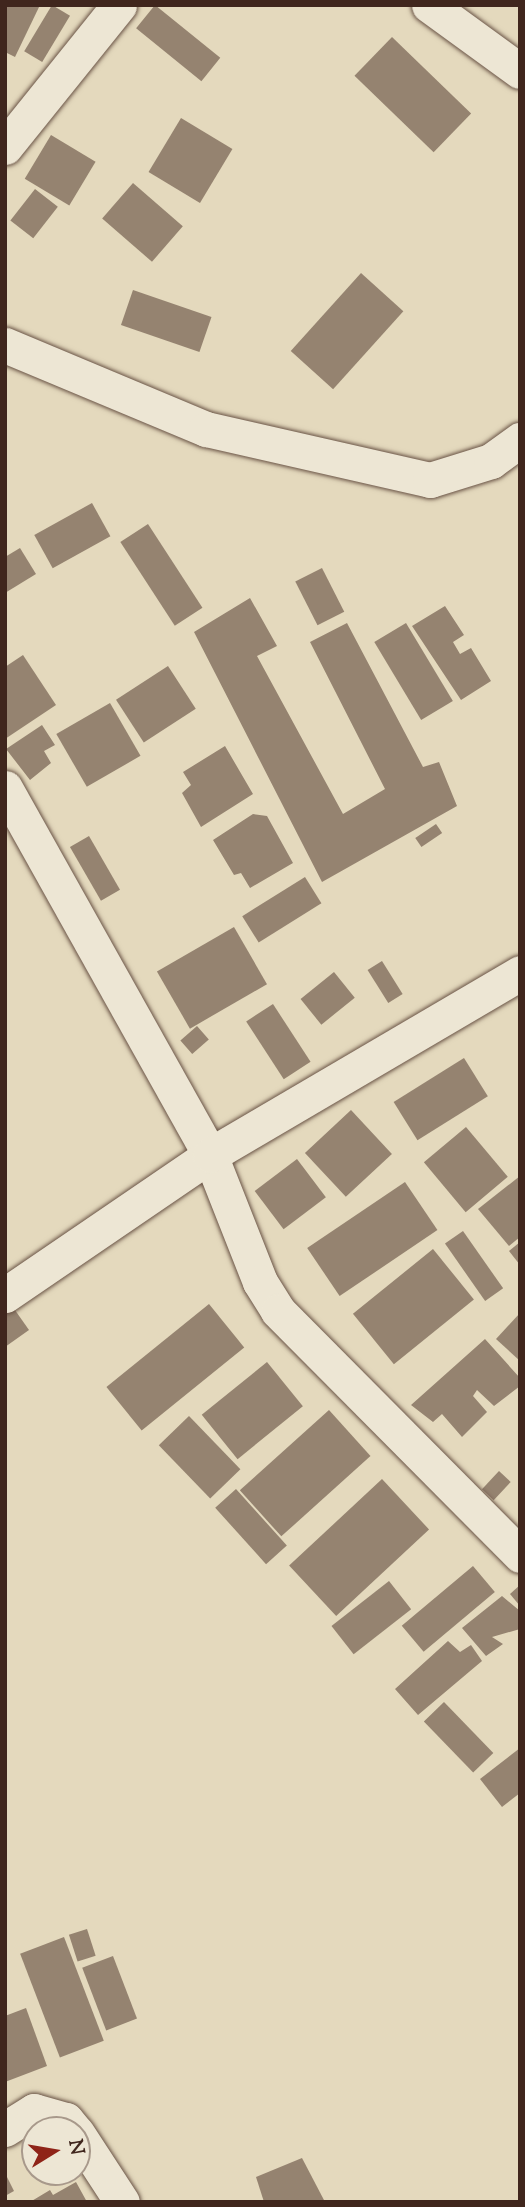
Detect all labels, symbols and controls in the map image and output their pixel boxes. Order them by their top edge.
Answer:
north arrow [21,2116,91,2186]
text: N [60,2137,90,2157]

